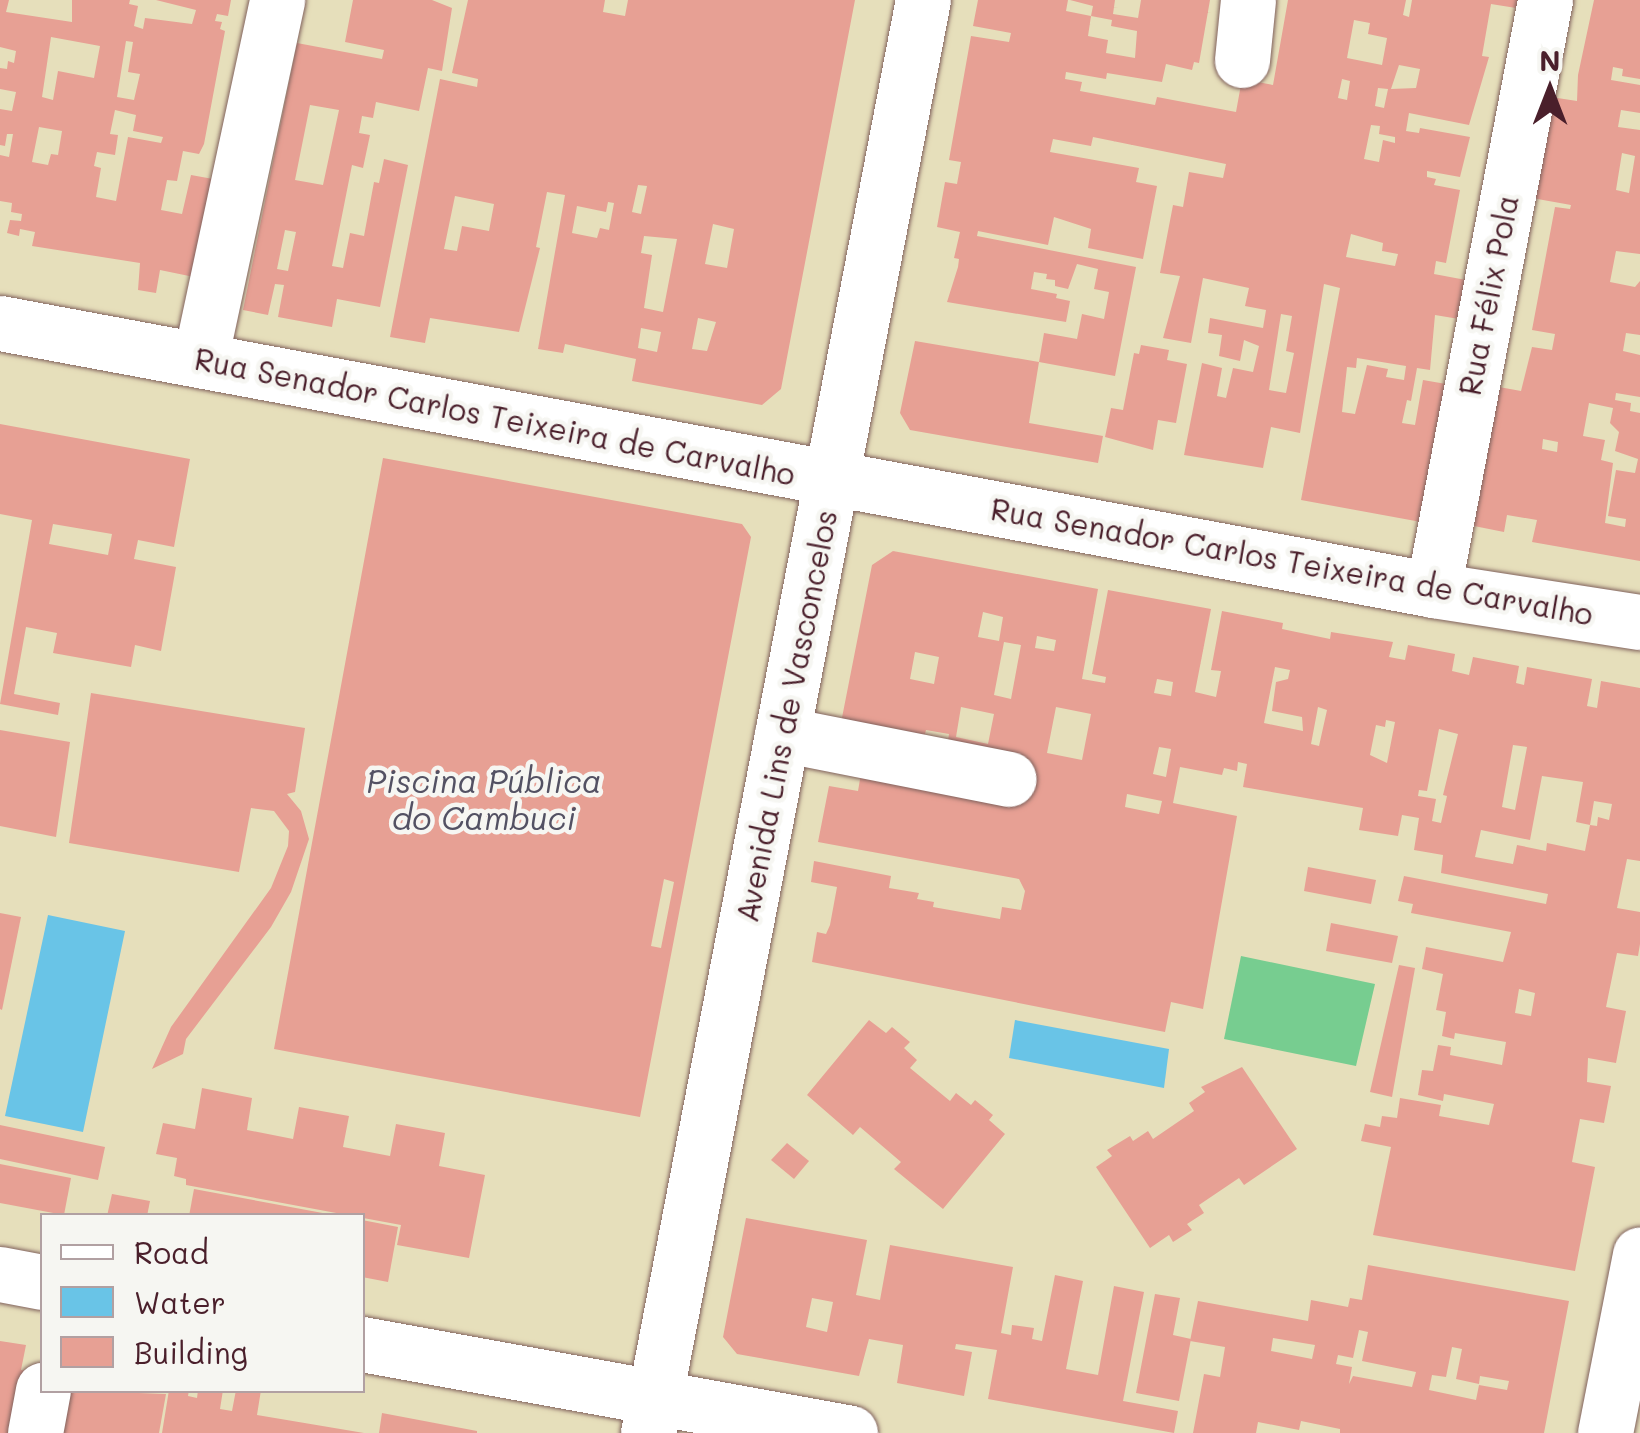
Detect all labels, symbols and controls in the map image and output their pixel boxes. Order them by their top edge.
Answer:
north arrow [1500,40,1600,140]
text: N [1539,42,1561,78]
street label: Rua Félix Pola [1451,192,1525,398]
street label: Rua Senador Carlos Teixeira de Carvalho [192,340,798,492]
street label: Rua Senador Carlos Teixeira de Carvalho [988,490,1596,632]
street label: Avenida Lins de Vasconcelos [728,507,844,925]
water label: Piscina Pública do Cambuci [366,762,602,837]
legend [40,1213,365,1393]
text: Road [134,1232,209,1272]
text: Water [134,1282,226,1322]
text: Building [134,1332,248,1372]

